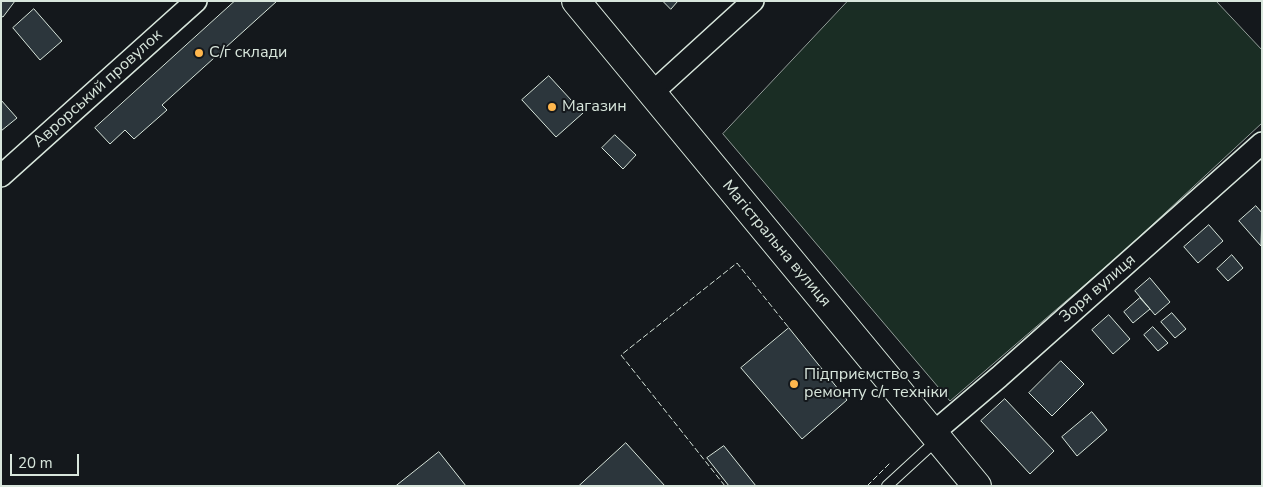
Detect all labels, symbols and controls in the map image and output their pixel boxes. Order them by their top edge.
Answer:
street label: Аврорський провулок [30,26,166,152]
place label: С/г склади [209,43,287,63]
marker: С/г склади [193,47,205,59]
place label: Магазин [562,97,627,117]
marker: Магазин [546,101,558,113]
street label: Магістральна вулиця [717,177,835,311]
street label: Зоря вулиця [1056,251,1140,327]
place label: Підприємство з ремонту с/г техніки [804,365,948,403]
marker: Підприємство з ремонту с/г техніки [788,378,800,390]
scale bar [12,444,81,476]
text: 20 m [18,453,53,473]

